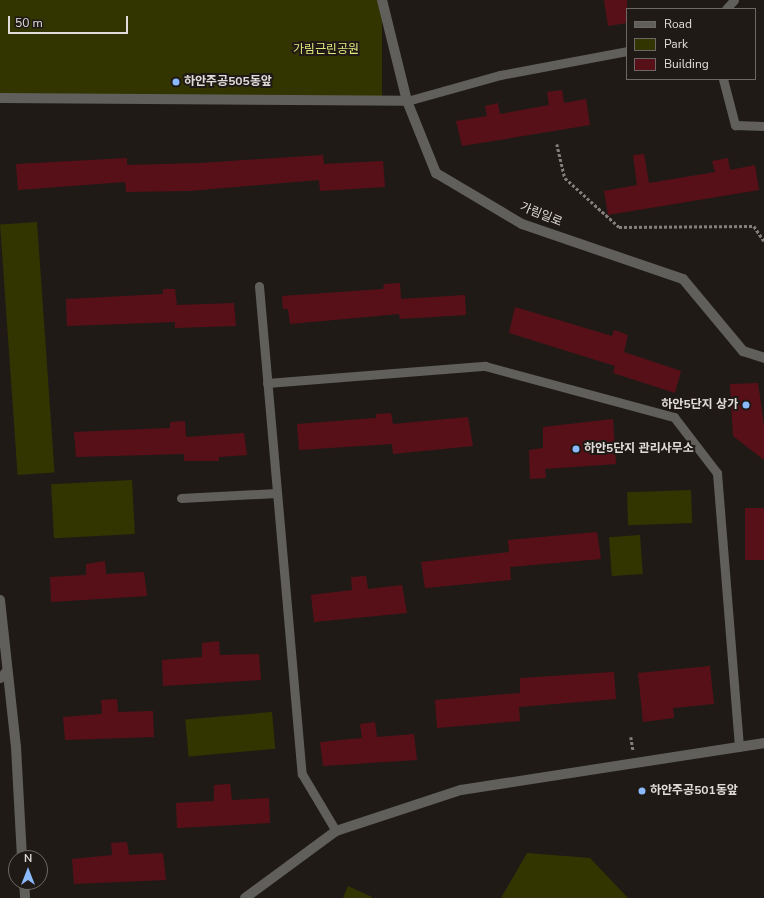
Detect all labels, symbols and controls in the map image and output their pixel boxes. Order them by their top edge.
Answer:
scale bar [10,8,130,34]
legend [626,8,756,80]
text: 50 m [15,15,43,31]
text: Road [664,16,692,32]
text: Park [664,36,688,52]
park label: 가림근린공원 [293,43,359,57]
text: Building [664,56,709,72]
place label: 하안주공505동앞 [184,75,272,89]
marker: 하안주공505동앞 [171,77,181,87]
street label: 가림일로 [518,200,564,230]
place label: 하안5단지 상가 [661,398,738,412]
marker: 하안5단지 상가 [741,400,751,410]
place label: 하안5단지 관리사무소 [584,442,694,456]
marker: 하안5단지 관리사무소 [571,444,581,454]
place label: 하안주공501동앞 [650,784,738,798]
marker: 하안주공501동앞 [637,786,647,796]
north arrow [8,850,48,890]
text: N [24,851,32,866]

